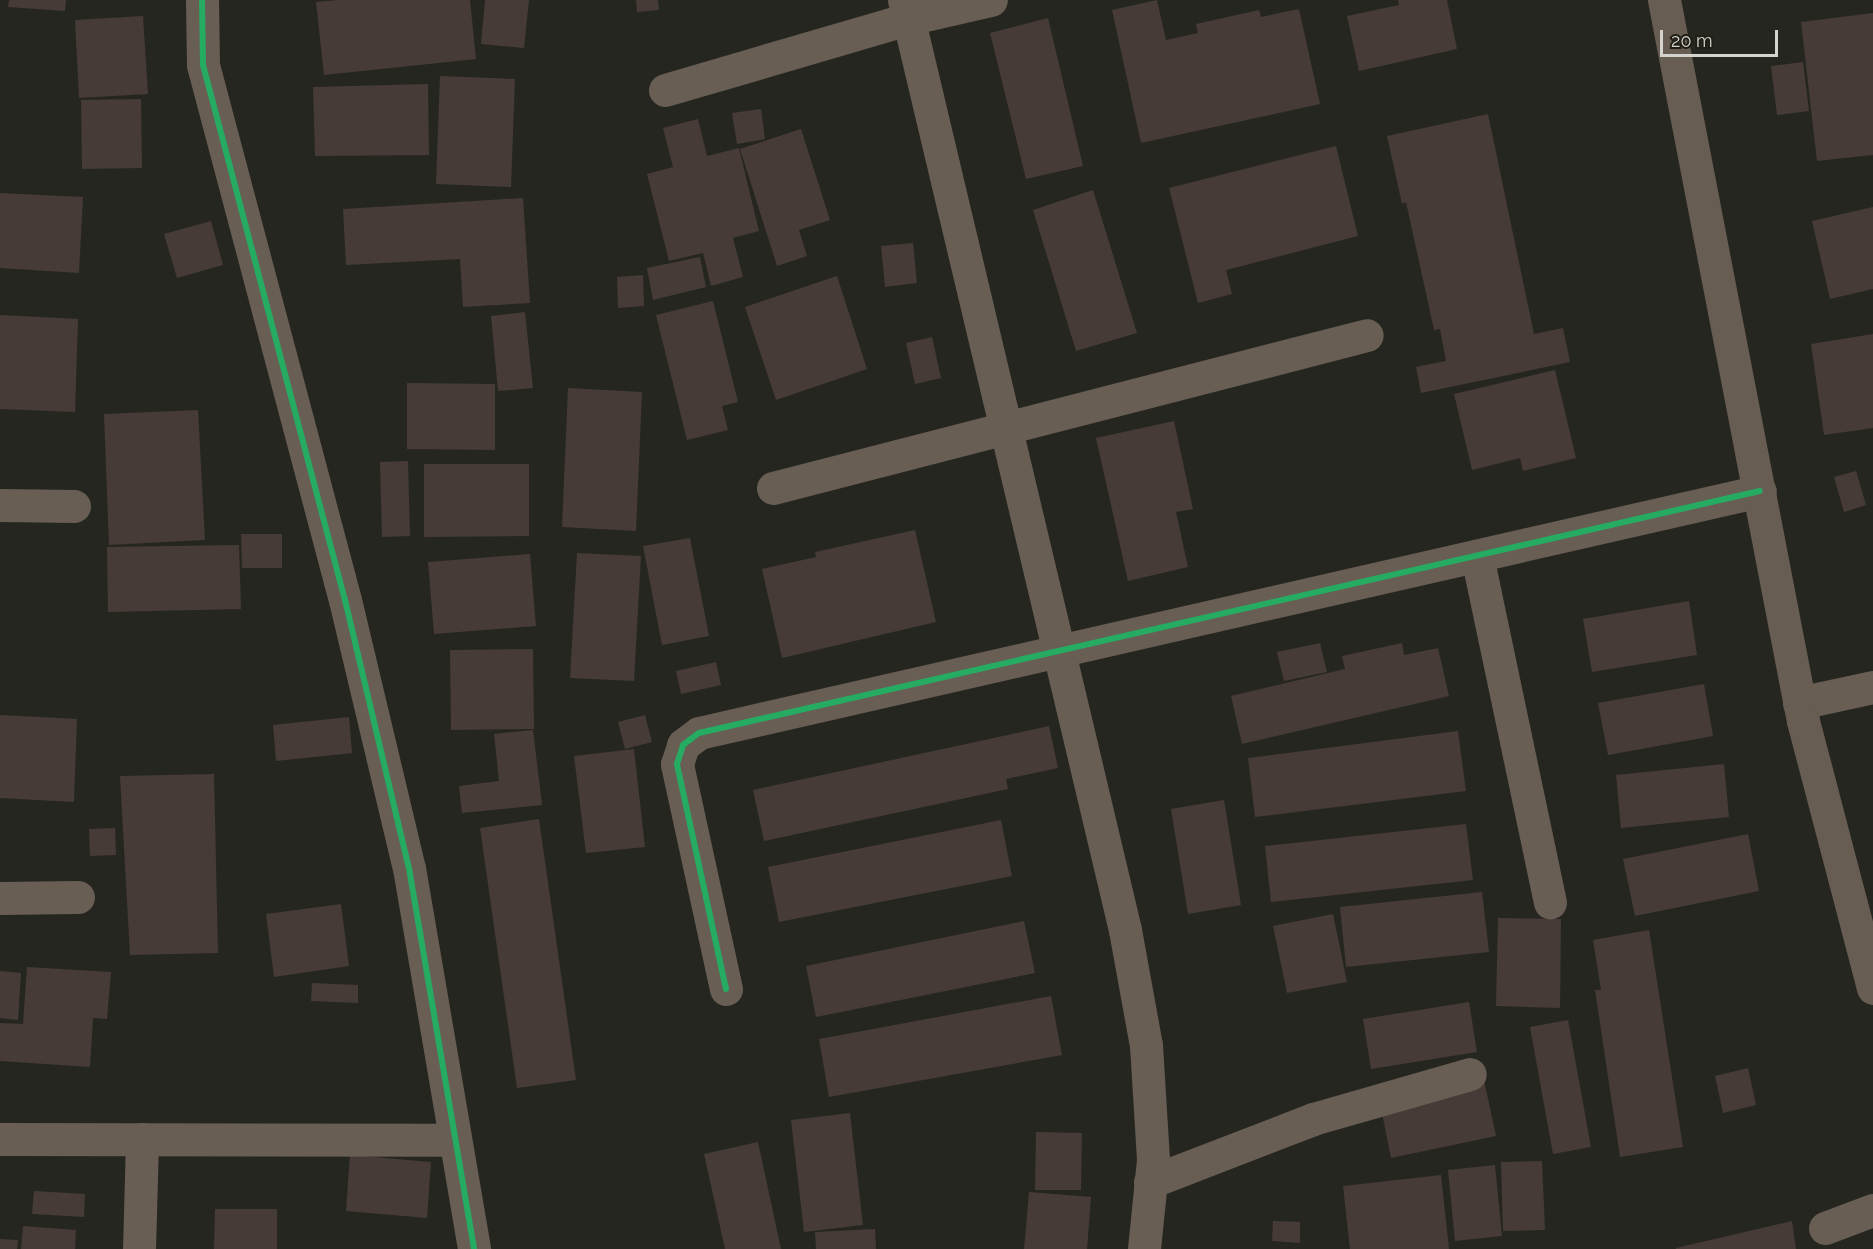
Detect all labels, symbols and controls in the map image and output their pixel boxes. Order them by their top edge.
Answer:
scale bar [1663,18,1782,56]
text: 20 m [1671,30,1713,51]

